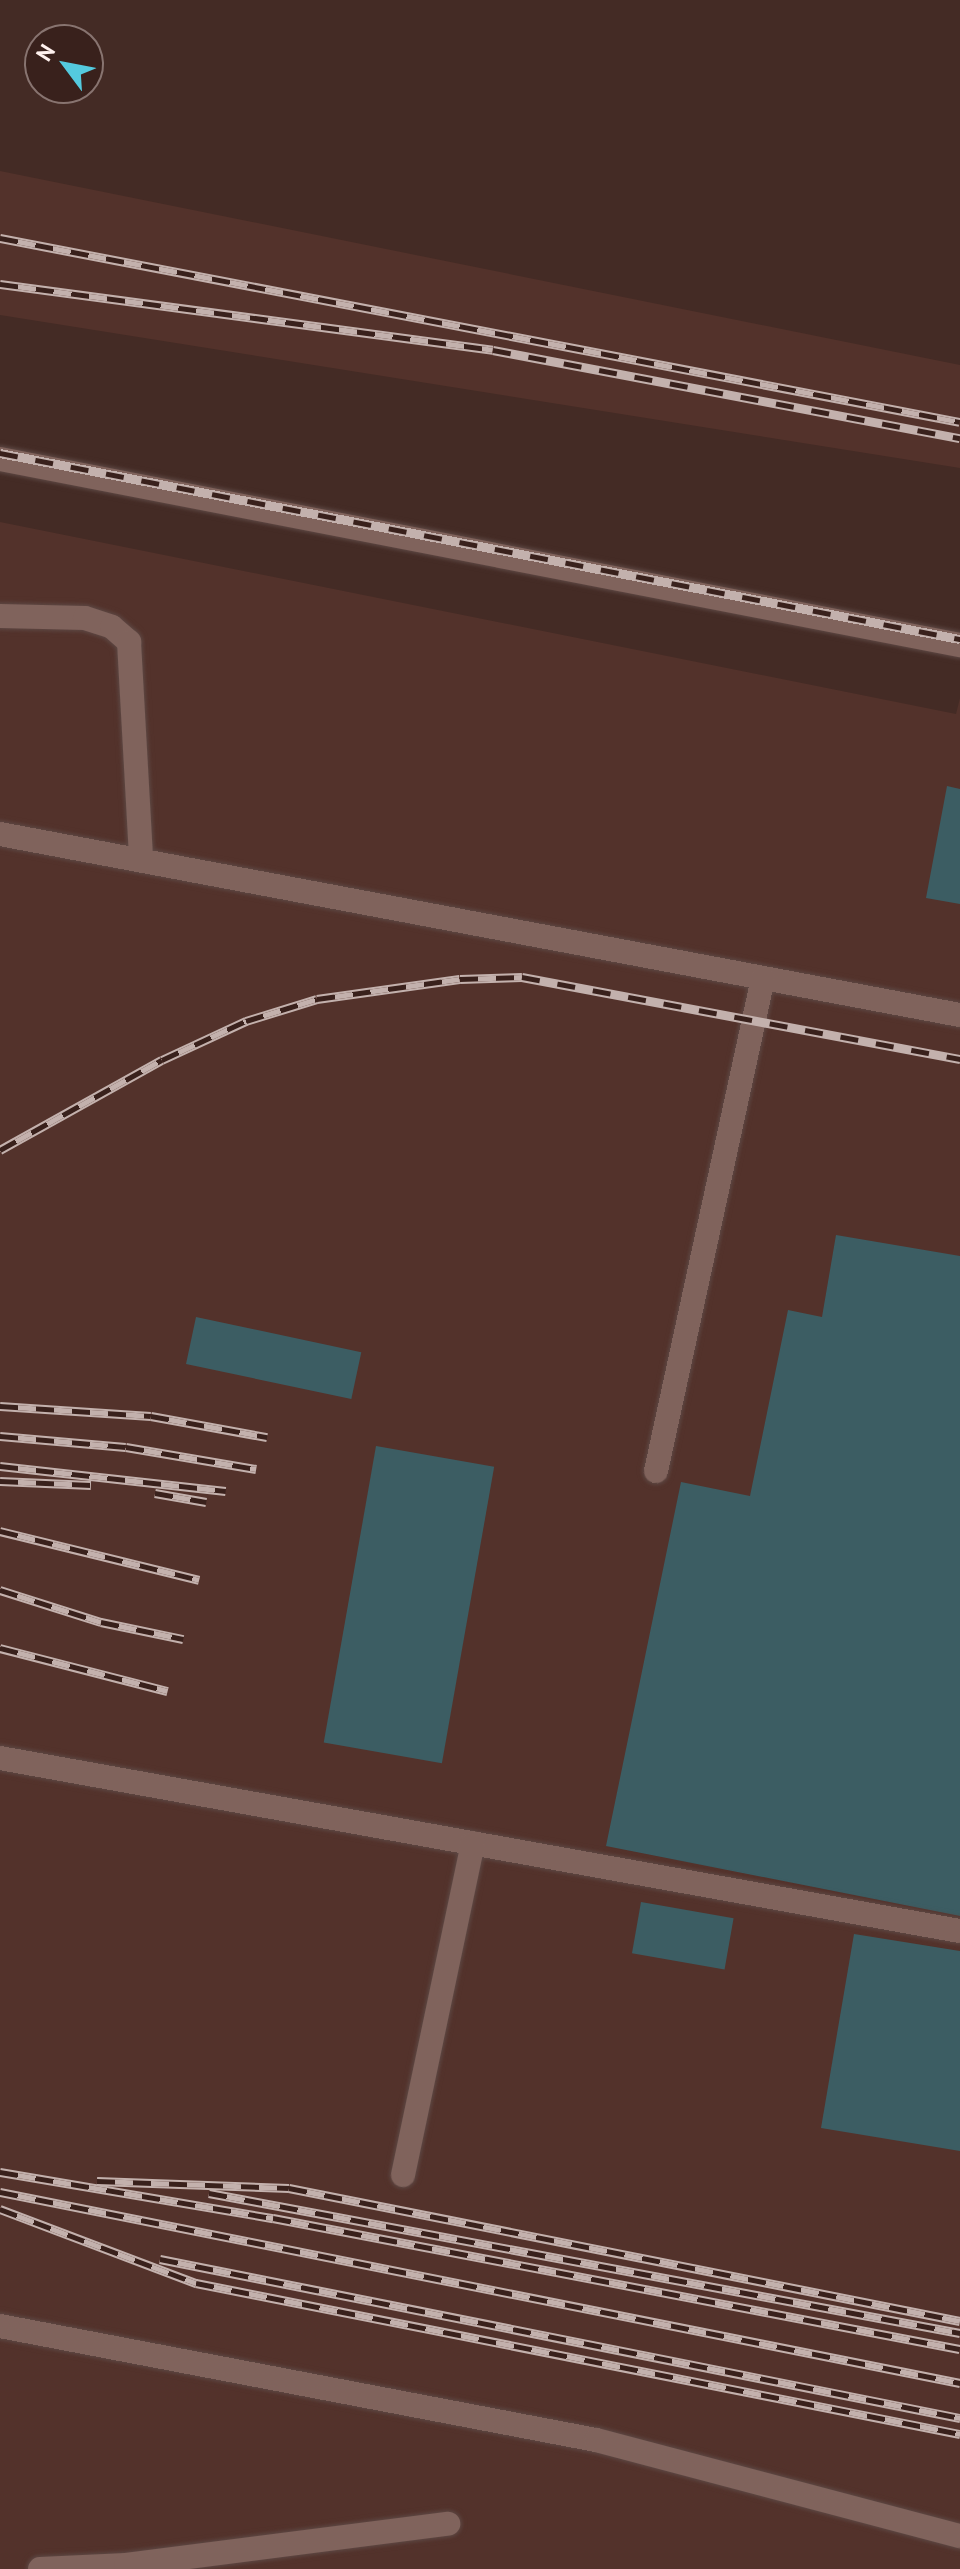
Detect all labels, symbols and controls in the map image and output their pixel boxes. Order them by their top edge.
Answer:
north arrow [24,24,104,104]
text: N [30,39,61,66]

